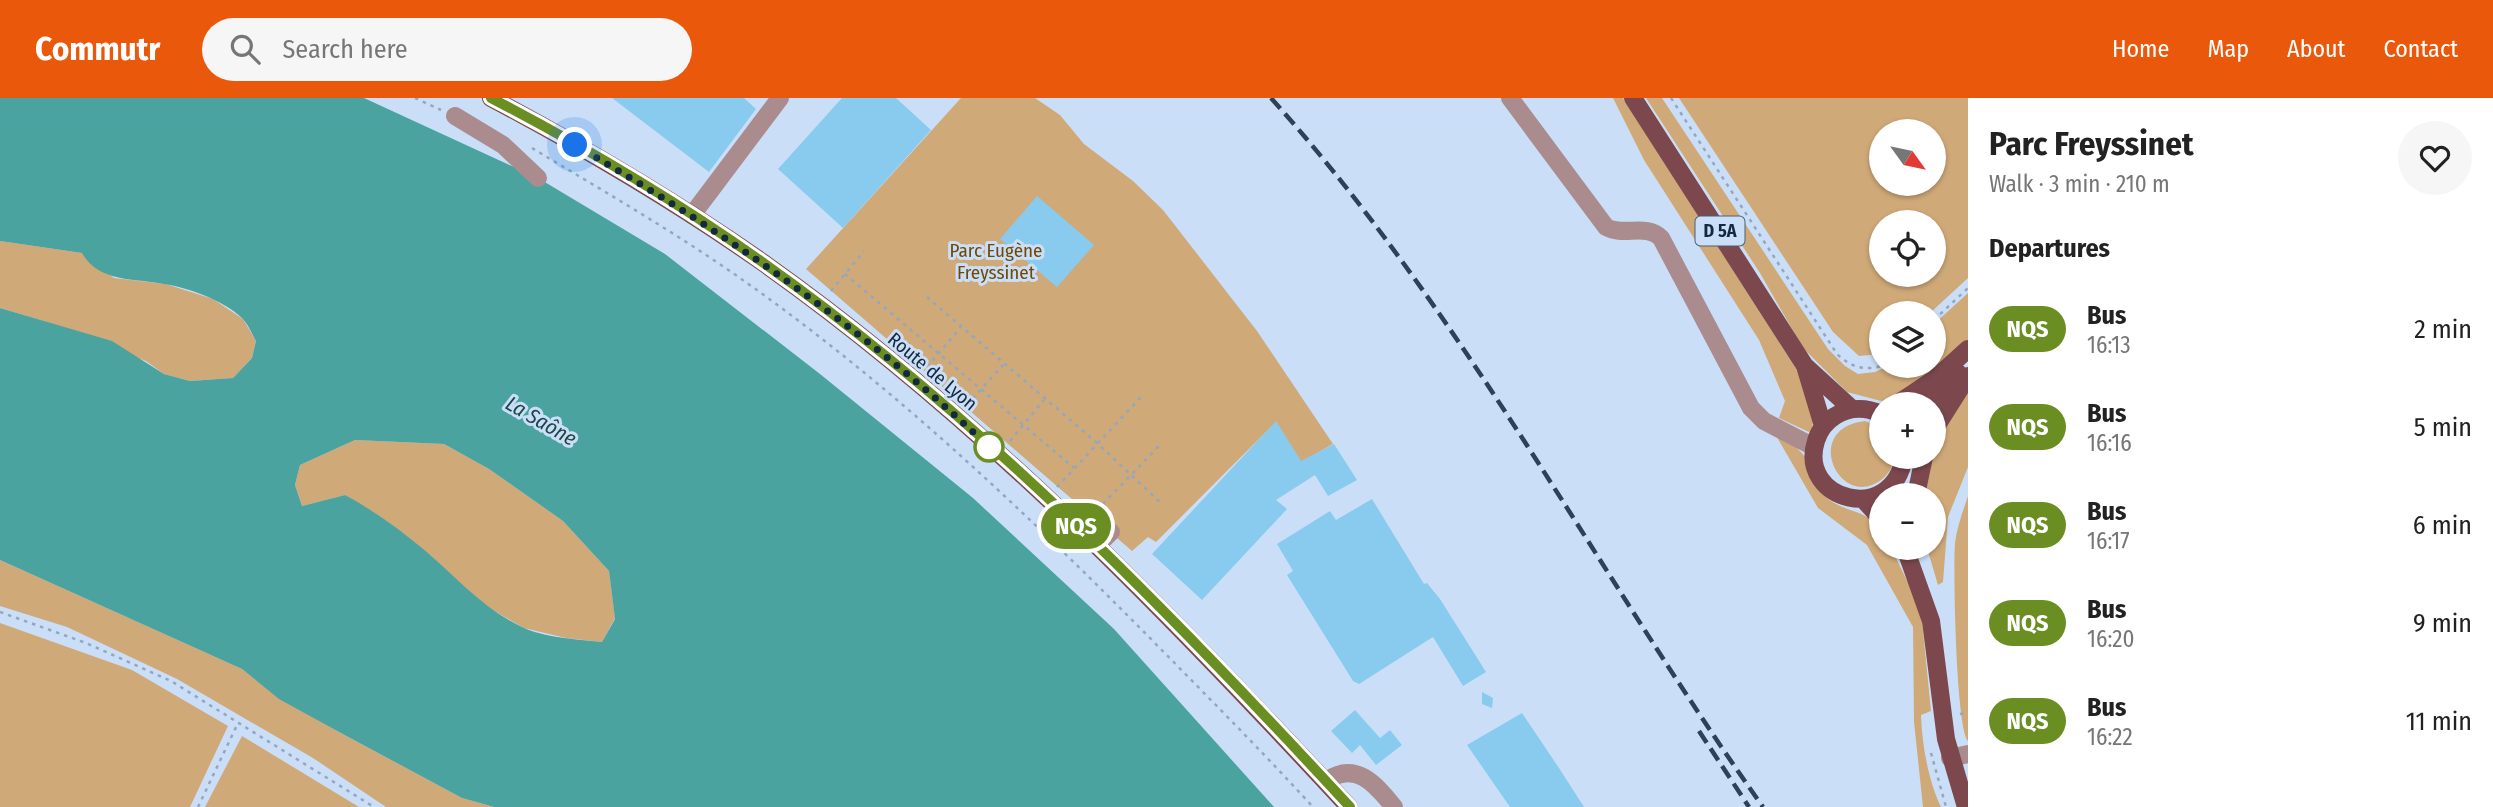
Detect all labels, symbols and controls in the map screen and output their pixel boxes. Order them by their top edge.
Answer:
search box [202,18,692,81]
text: Commutr [35,29,160,69]
icon: search [226,30,264,68]
text: Search here [282,34,408,65]
text: Home [2112,35,2169,63]
text: Map [2207,35,2249,63]
text: About [2287,35,2345,63]
text: Contact [2383,35,2458,63]
north arrow [1869,119,1946,196]
map controls [1869,119,1946,560]
button: heart [2398,121,2472,195]
text: Parc Freyssinet [1989,124,2194,164]
your location [557,127,592,162]
text: Walk · 3 min · 210 m [1989,170,2170,198]
button: locate [1869,210,1946,287]
road number: D 5A [1696,216,1744,246]
text: Departures [1989,233,2110,264]
park label: Parc Eugène Freyssinet [950,239,1042,284]
text: Bus [2087,300,2126,331]
button: layers [1869,301,1946,378]
text: 2 min [2414,314,2472,345]
text: NQS [2007,315,2048,343]
street label: Route de Lyon [883,327,982,415]
text: 16:13 [2087,331,2131,359]
water label: La Saône [501,390,581,452]
button: + [1869,392,1946,469]
text: Bus [2087,398,2126,429]
text: 5 min [2414,412,2472,443]
text: NQS [2007,413,2048,441]
text: 16:16 [2087,429,2132,457]
unlabelled marker [974,432,1004,462]
button: − [1869,483,1946,560]
text: Bus [2087,496,2126,527]
line badge: NQS [1036,503,1116,549]
text: 6 min [2413,510,2472,541]
text: NQS [2007,511,2048,539]
text: NQS [1055,512,1097,540]
text: 16:17 [2087,527,2130,555]
text: Bus [2087,594,2126,625]
text: 9 min [2413,608,2472,639]
text: NQS [2007,609,2048,637]
text: 16:20 [2087,625,2134,653]
text: Bus [2087,692,2126,723]
text: 11 min [2406,706,2472,737]
text: NQS [2007,707,2048,735]
text: 16:22 [2087,723,2133,751]

